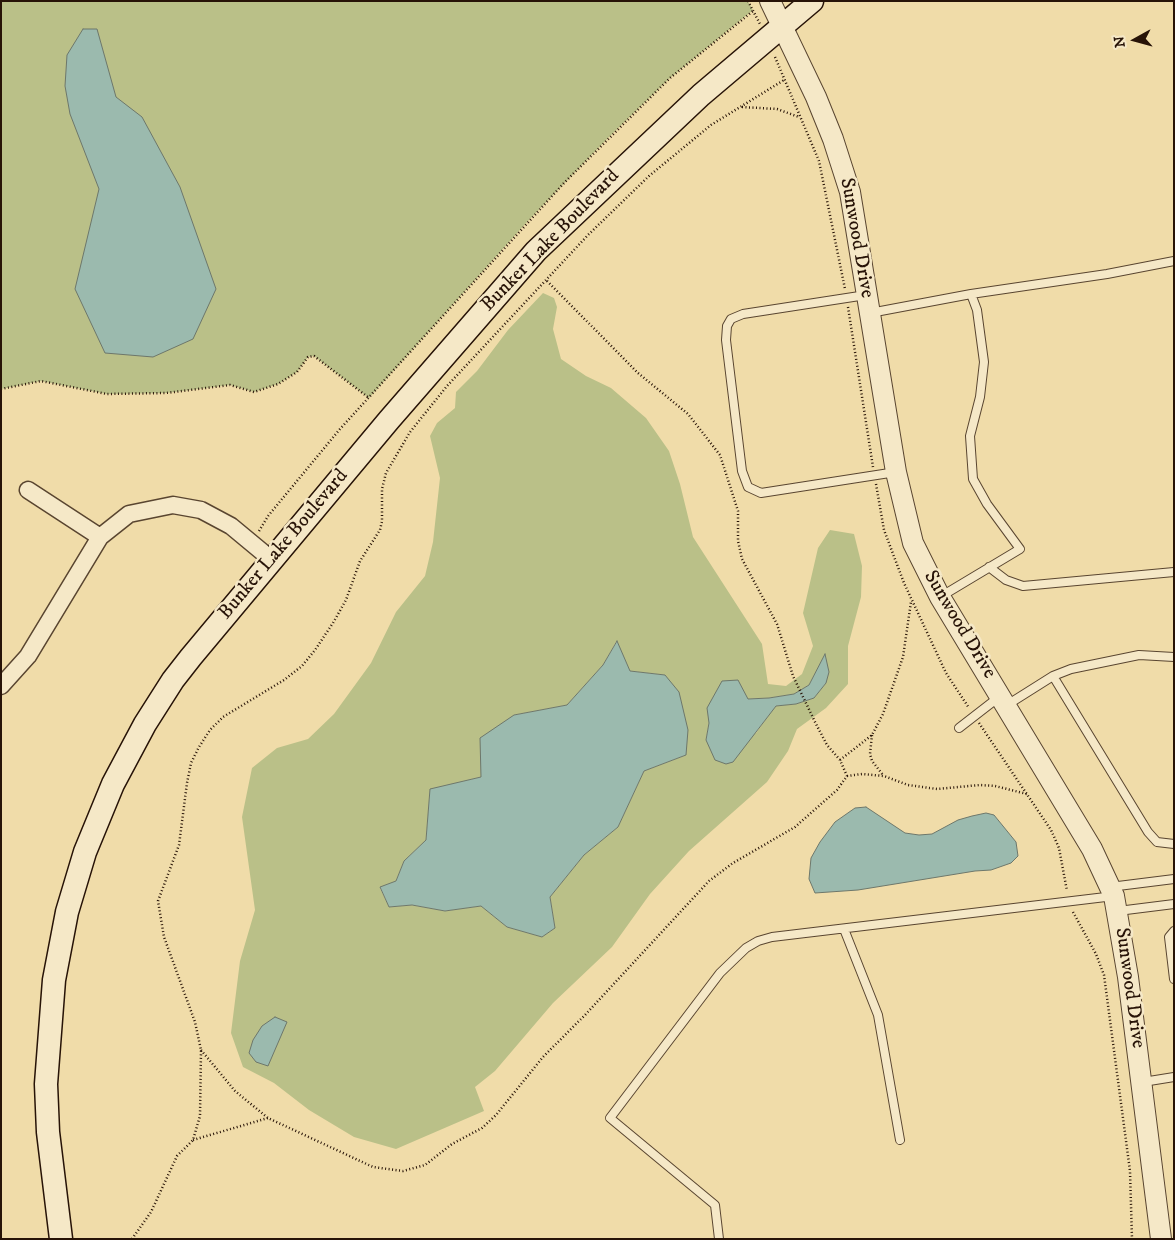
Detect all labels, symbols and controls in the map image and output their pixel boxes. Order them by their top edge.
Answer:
north arrow [1110,15,1160,65]
text: N [1110,35,1130,49]
street label: Bunker Lake Boulevard [477,165,625,317]
street label: Sunwood Drive [834,176,878,300]
street label: Bunker Lake Boulevard [214,465,354,625]
street label: Sunwood Drive [917,567,1001,683]
street label: Sunwood Drive [1109,926,1149,1050]

